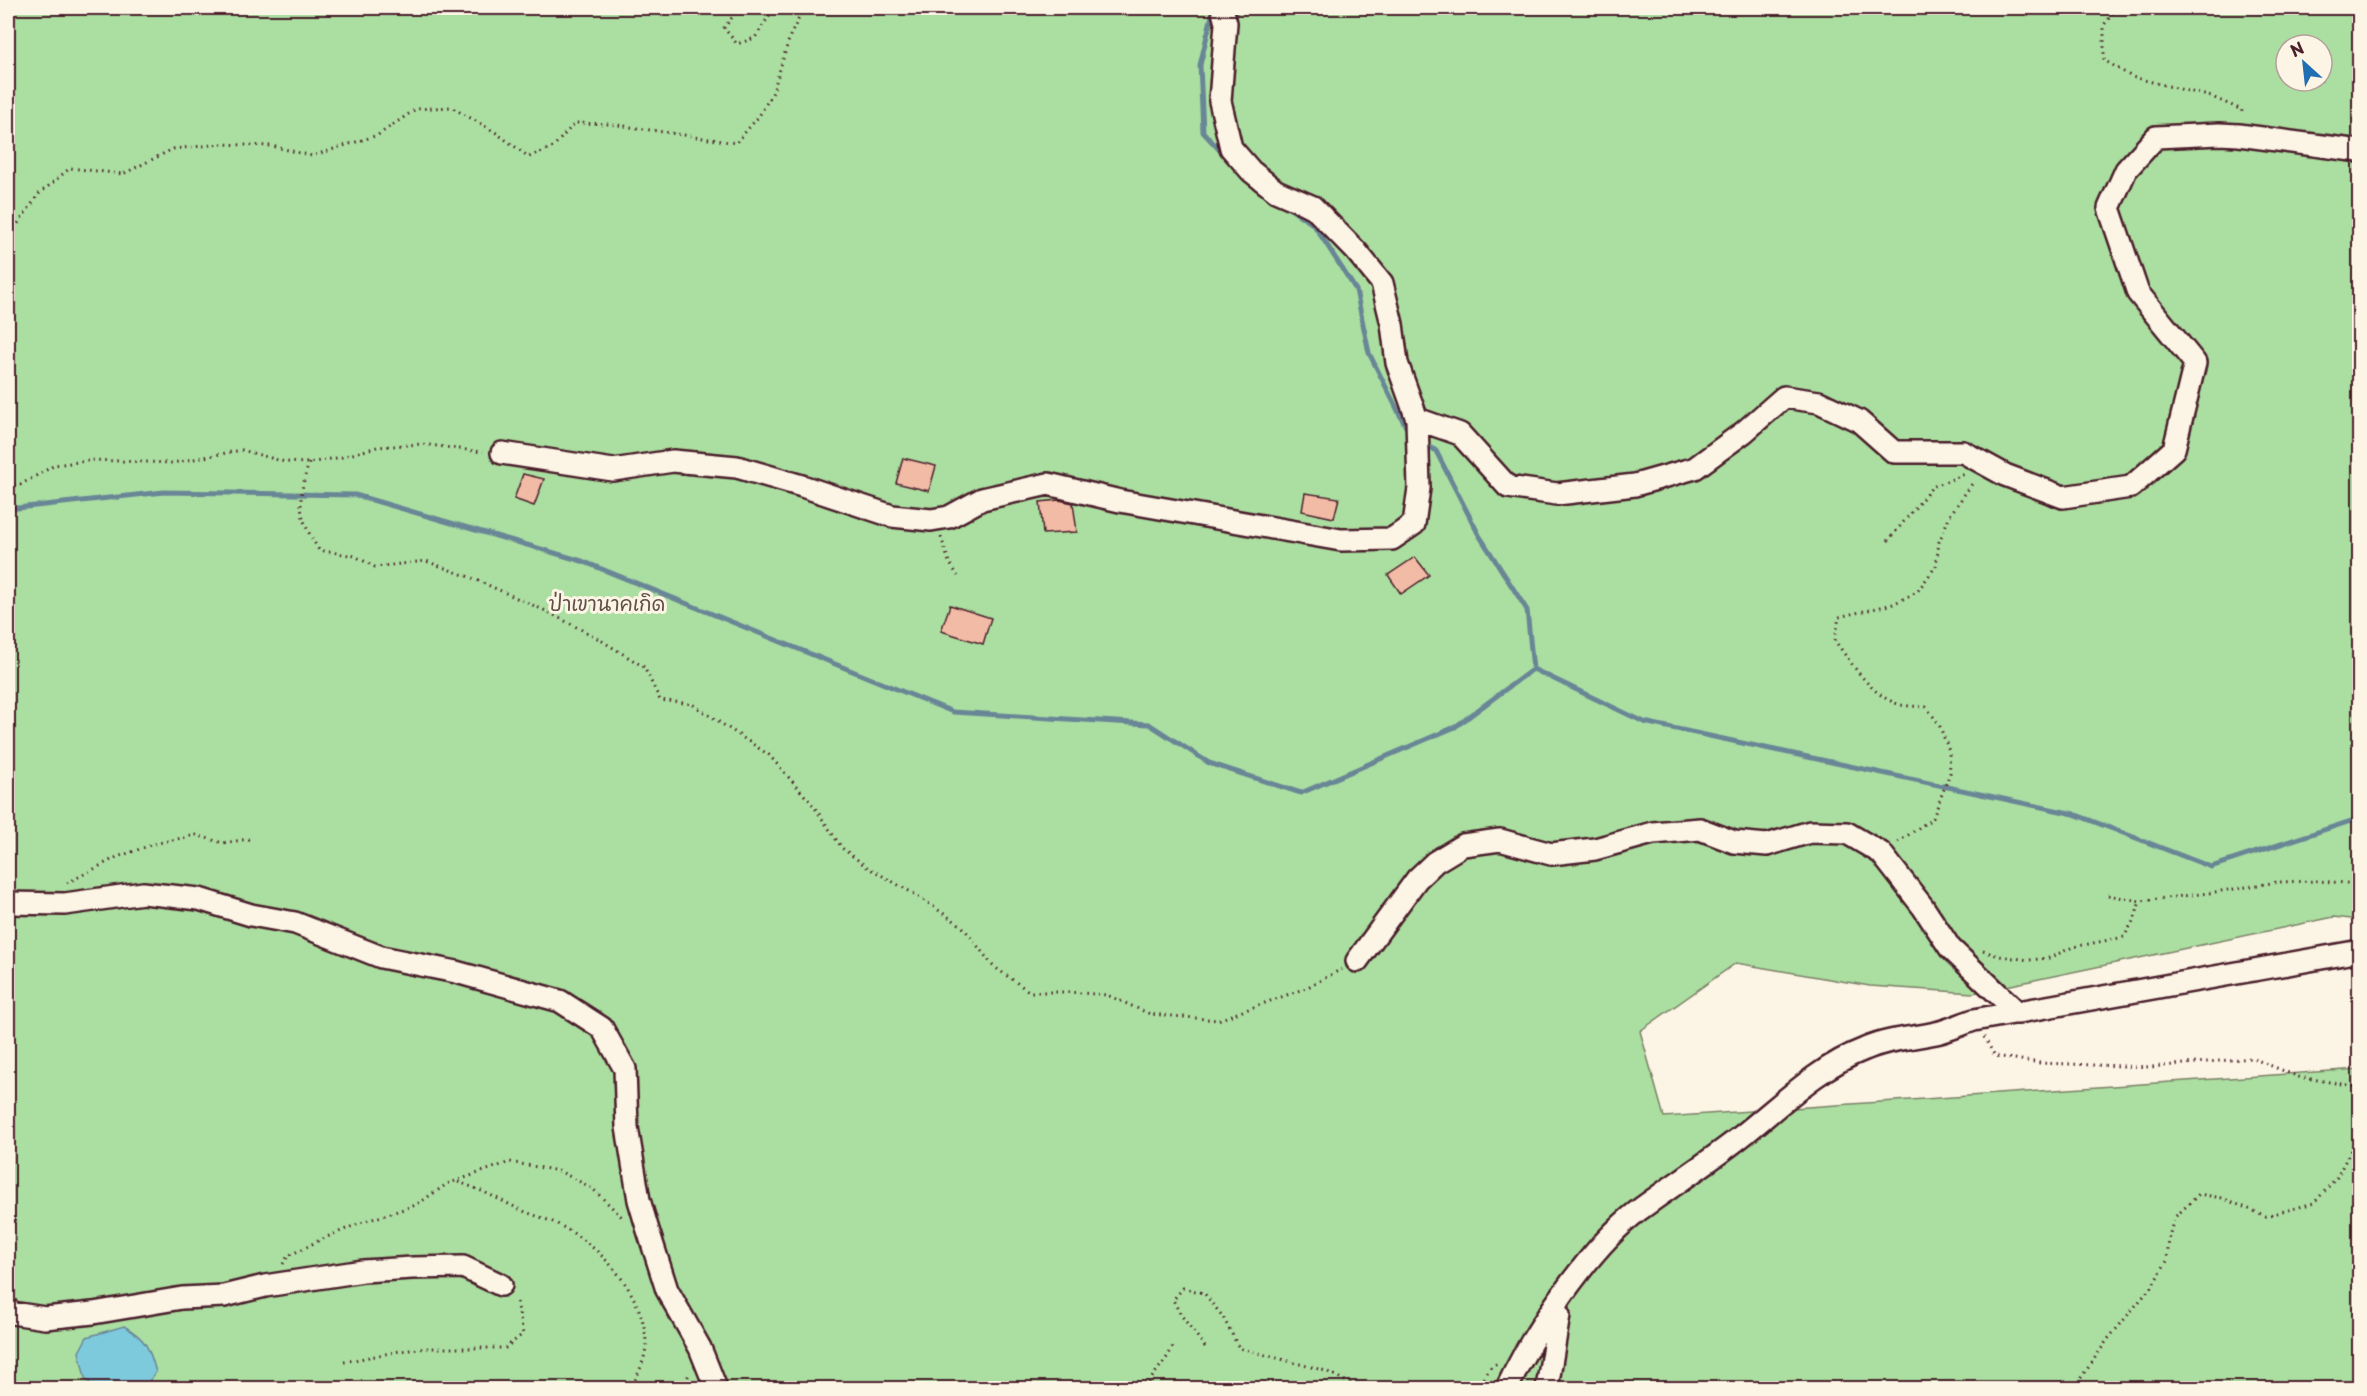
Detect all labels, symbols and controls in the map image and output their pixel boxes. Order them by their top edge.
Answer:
north arrow [2274,33,2334,93]
text: N [2286,35,2308,62]
park label: ป่าเขานาคเกิด [549,588,665,618]

